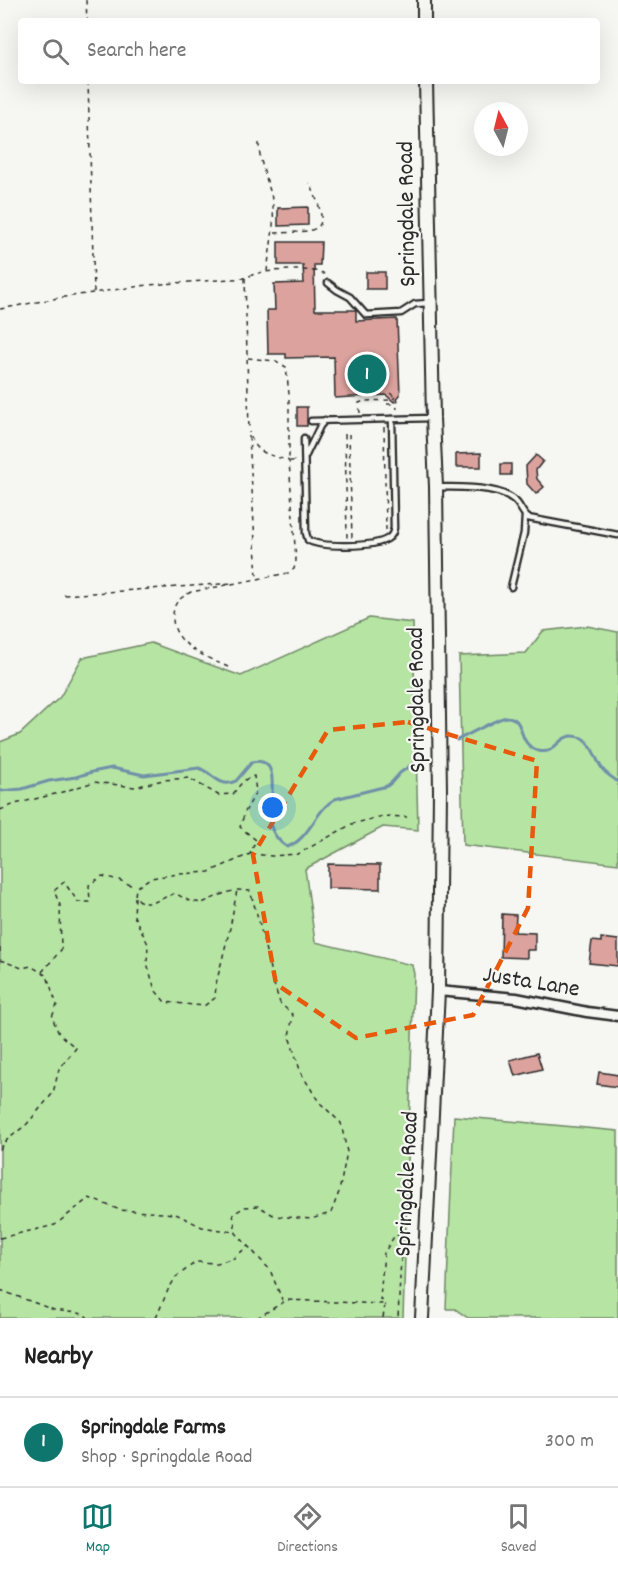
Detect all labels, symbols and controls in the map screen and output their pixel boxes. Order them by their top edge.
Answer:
search box [18,18,600,84]
icon: search [39,35,72,68]
text: Search here [87,36,186,67]
north arrow [474,102,528,156]
street label: Springdale Road [390,141,426,287]
pin: 1 [348,352,386,397]
street label: Springdale Road [400,627,436,773]
your location [258,793,287,822]
street label: Justa Lane [480,959,582,1007]
street label: Springdale Road [387,1110,429,1258]
text: Nearby [24,1339,92,1376]
text: Springdale Farms [81,1413,226,1444]
text: 1 [41,1428,46,1456]
text: 300 m [545,1428,594,1456]
text: Shop · Springdale Road [81,1444,252,1472]
tab: Map [81,1500,114,1559]
tab: Directions [277,1500,338,1559]
tab: Saved [501,1500,537,1559]

